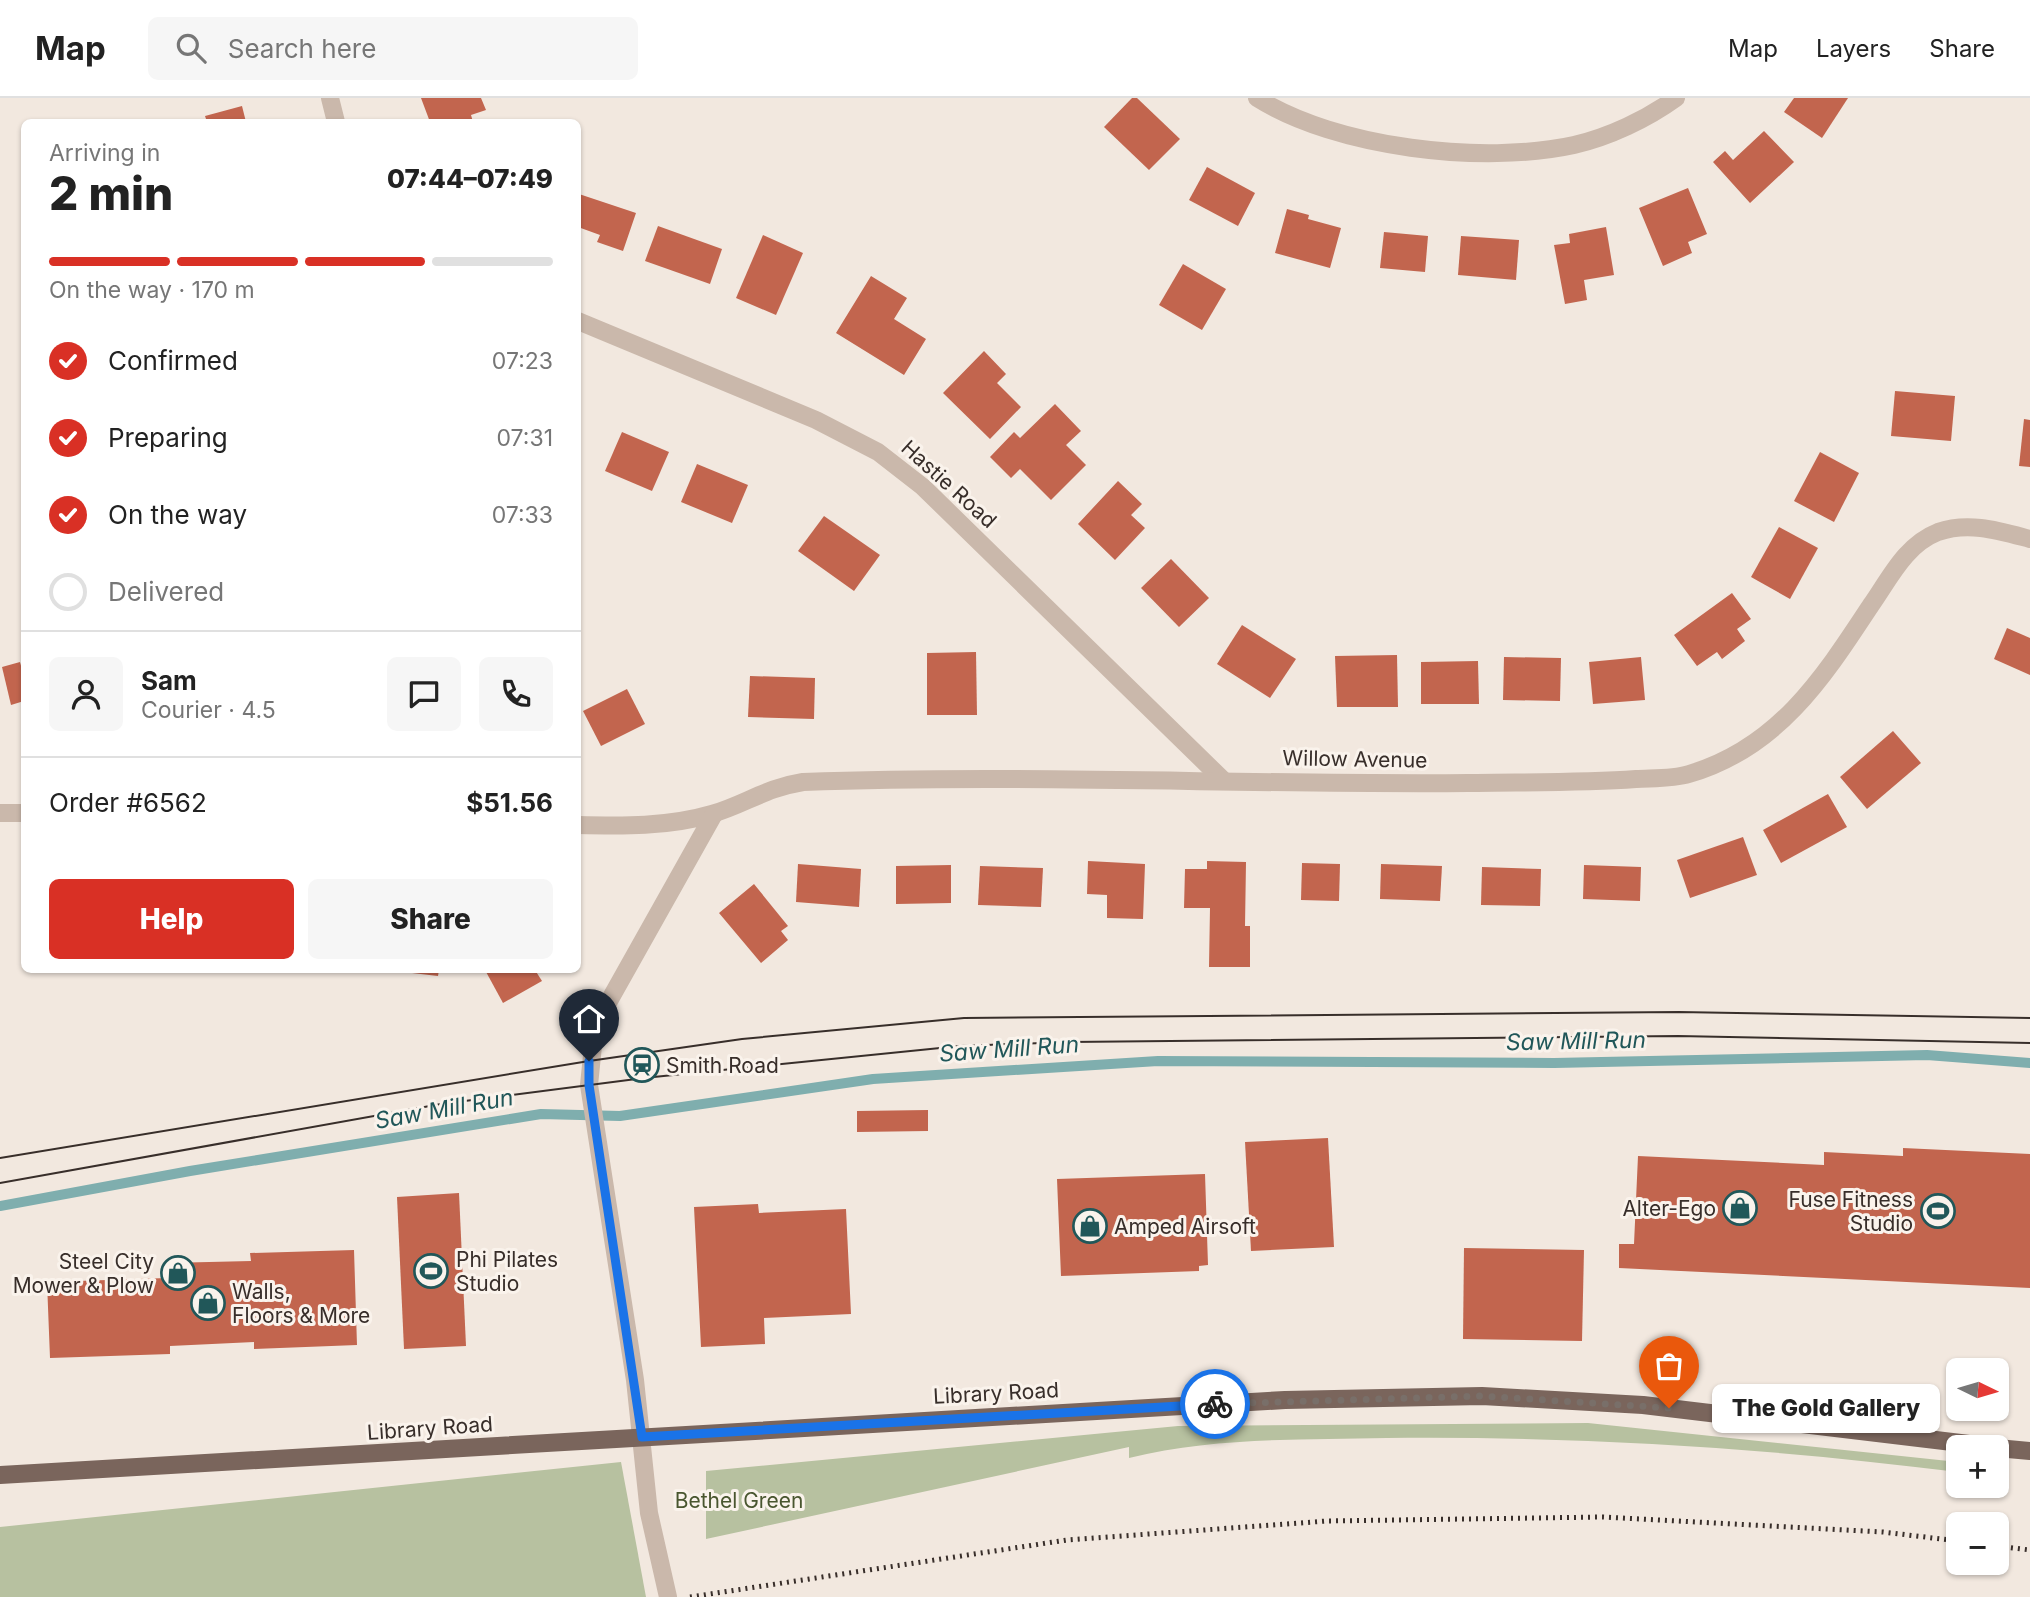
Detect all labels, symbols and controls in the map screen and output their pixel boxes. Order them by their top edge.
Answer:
search box [148,17,638,80]
text: Map [35,28,106,68]
icon: search [172,29,210,67]
text: Search here [228,33,376,64]
text: Map [1728,34,1778,63]
text: Layers [1816,34,1891,63]
text: Share [1929,34,1995,63]
text: Arriving in [49,139,160,167]
text: 07:44–07:49 [387,163,553,194]
text: 2 min [49,165,173,221]
text: On the way · 170 m [49,276,255,304]
icon: check [49,342,87,380]
text: Confirmed [108,345,238,376]
text: 07:23 [492,347,553,375]
icon: check [49,419,87,457]
text: Preparing [108,422,228,453]
text: 07:31 [497,424,553,452]
street label: Hastie Road [896,435,1002,533]
icon: check [49,496,87,534]
text: On the way [108,499,247,530]
text: 07:33 [492,501,553,529]
text: Delivered [108,576,224,607]
button: person [49,657,123,731]
button: chat [387,657,461,731]
button: phone [479,657,553,731]
text: Sam [141,665,197,696]
text: Courier · 4.5 [141,696,276,724]
street label: Willow Avenue [1282,745,1428,773]
text: Order #6562 [49,787,207,818]
text: $51.56 [466,787,553,818]
button: Help [49,879,294,959]
button: Share [308,879,553,959]
pin [559,989,619,1061]
icon: home [570,1000,608,1038]
water label: Saw Mill Run [1506,1026,1646,1056]
water label: Saw Mill Run [938,1030,1080,1068]
station icon: Smith Road [623,1046,661,1084]
place label: Smith Road [666,1053,779,1078]
water label: Saw Mill Run [373,1083,515,1135]
place label: Fuse Fitness Studio [1788,1187,1913,1236]
shop icon: Alter-Ego [1721,1189,1759,1227]
sports icon: Fuse Fitness Studio [1919,1192,1957,1230]
place label: Alter-Ego [1622,1196,1716,1221]
shop icon: Amped Airsoft [1071,1207,1109,1245]
place label: Amped Airsoft [1114,1214,1256,1239]
place label: Phi Pilates Studio [456,1247,558,1296]
place label: Steel City Mower & Plow [13,1249,154,1298]
sports icon: Phi Pilates Studio [412,1252,450,1290]
shop icon: Steel City Mower & Plow [159,1254,197,1292]
place label: Walls, Floors & More [232,1279,370,1328]
shop icon: Walls, Floors & More [189,1284,227,1322]
pin [1639,1336,1699,1408]
icon: bag [1650,1347,1688,1385]
north arrow [1946,1358,2009,1421]
map controls [1946,1358,2009,1575]
courier [1180,1369,1250,1439]
street label: Library Road [932,1377,1060,1409]
callout: The Gold Gallery [1711,1384,1938,1432]
icon: bike [1196,1385,1234,1423]
text: The Gold Gallery [1732,1394,1920,1422]
street label: Library Road [366,1411,494,1445]
button: + [1946,1435,2009,1498]
park label: Bethel Green [675,1488,803,1513]
button: − [1946,1512,2009,1575]

